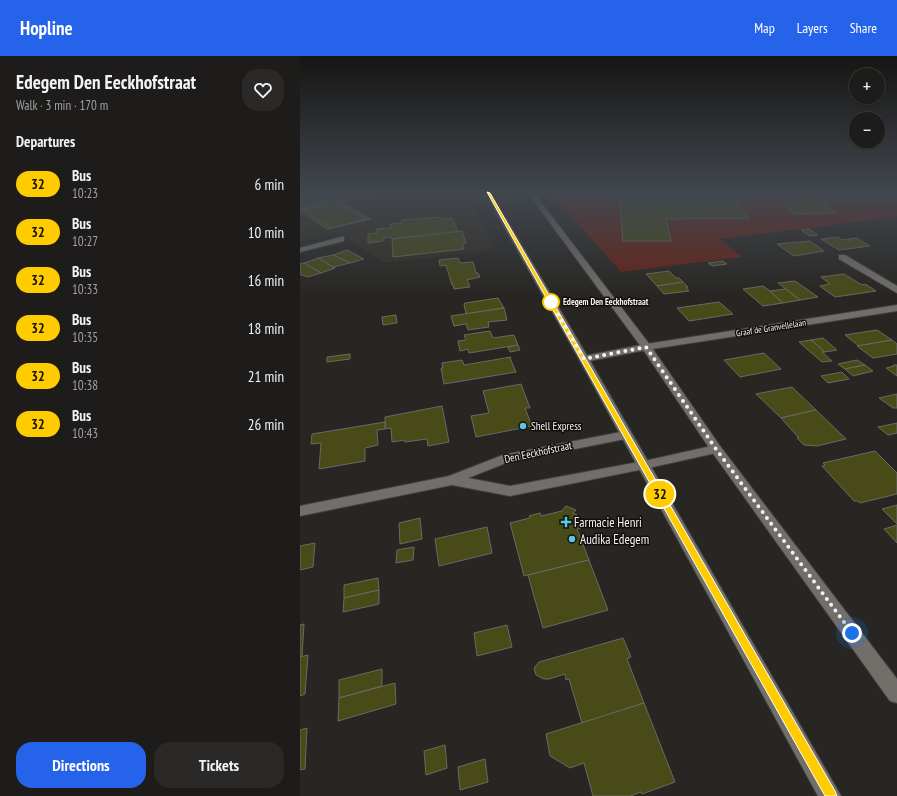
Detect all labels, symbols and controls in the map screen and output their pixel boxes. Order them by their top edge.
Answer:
text: Hopline [20,16,73,40]
text: Map [754,19,775,37]
text: Layers [797,19,828,37]
text: Share [850,19,877,37]
map controls [849,68,885,148]
button: + [849,68,885,104]
button: heart [242,69,284,111]
text: Edegem Den Eeckhofstraat [16,70,196,94]
text: Walk · 3 min · 170 m [16,97,108,114]
button: − [849,112,885,148]
text: Departures [16,132,75,151]
text: Bus [72,166,91,185]
text: 32 [31,175,45,193]
text: 6 min [254,175,284,194]
text: 10:23 [72,185,98,202]
text: Bus [72,214,91,233]
text: 32 [31,223,45,241]
text: 10 min [248,223,284,242]
text: 10:27 [72,233,98,250]
text: Bus [72,262,91,281]
text: 32 [31,271,45,289]
text: 16 min [248,271,284,290]
text: 10:33 [72,281,98,298]
marker: Edegem Den Eeckhofstraat [542,293,560,311]
place label: Edegem Den Eeckhofstraat [563,296,649,307]
text: Bus [72,310,91,329]
street label: Graaf de Granvellelaan [735,317,807,338]
text: 32 [31,319,45,337]
text: 18 min [248,319,284,338]
text: 10:35 [72,329,98,346]
text: Bus [72,358,91,377]
text: 32 [31,367,45,385]
text: 21 min [248,367,284,386]
text: 10:38 [72,377,98,394]
text: Bus [72,406,91,425]
text: 32 [31,415,45,433]
text: 26 min [248,415,284,434]
place label: Shell Express [531,419,582,433]
marker: Shell Express [518,421,528,431]
text: 10:43 [72,425,98,442]
street label: Den Eeckhofstraat [503,438,573,466]
line badge: 32 [642,481,678,507]
text: 32 [653,485,667,503]
place label: Farmacie Henri [574,514,642,531]
marker: Farmacie Henri [561,517,571,527]
place label: Audika Edegem [580,531,649,548]
marker: Audika Edegem [567,534,577,544]
your location [842,623,862,643]
button: Directions [16,742,146,788]
button: Tickets [154,742,284,788]

